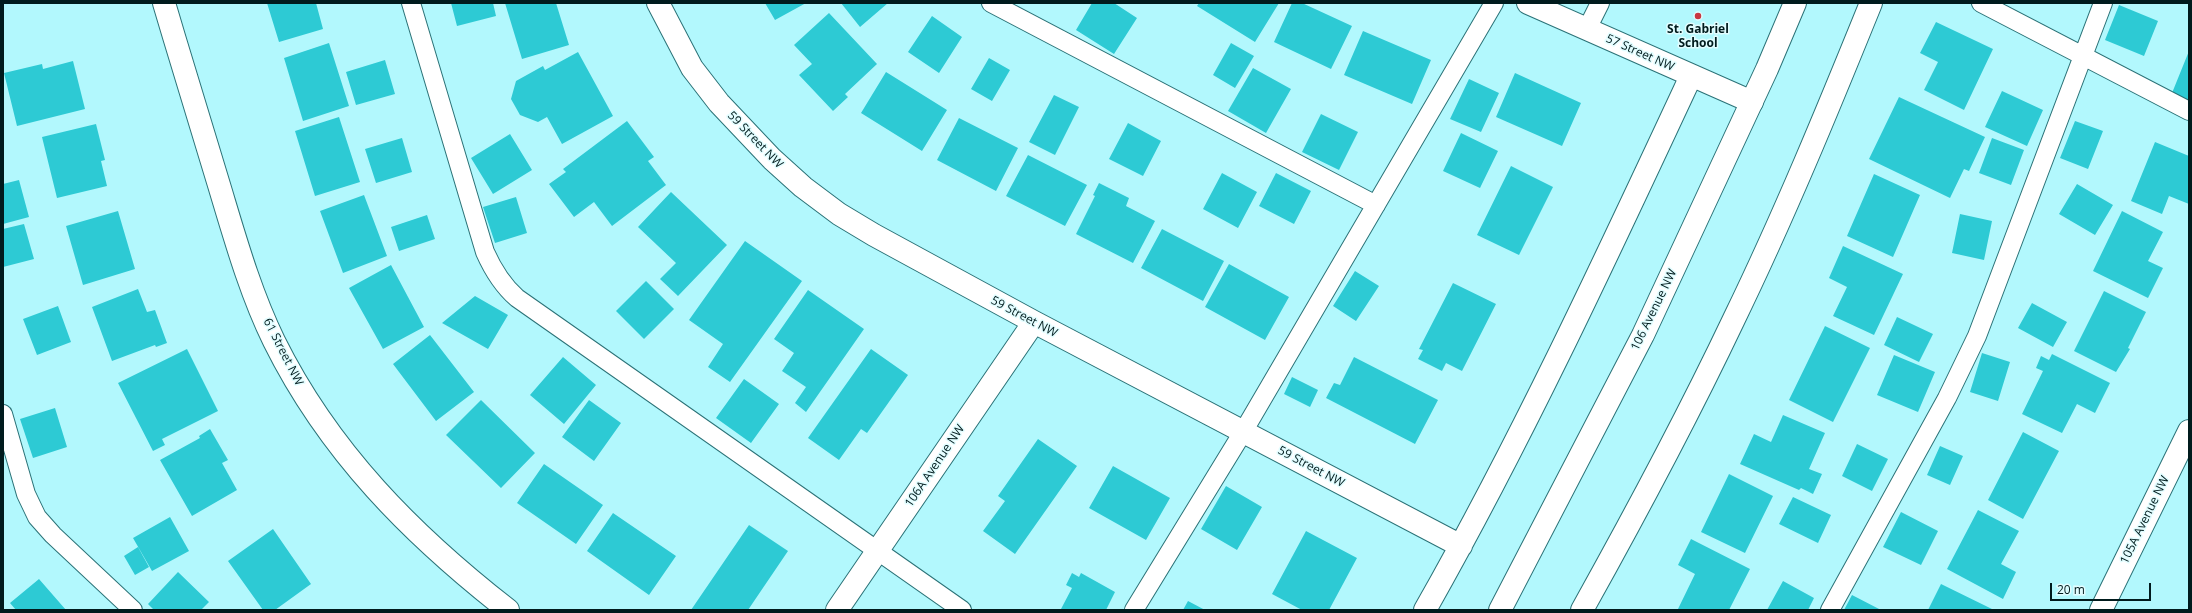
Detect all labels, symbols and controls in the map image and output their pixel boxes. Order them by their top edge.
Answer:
marker: St. Gabriel School [1693,11,1703,21]
place label: St. Gabriel School [1667,23,1729,51]
street label: 57 Street NW [1603,31,1677,75]
street label: 59 Street NW [724,109,786,171]
street label: 106 Avenue NW [1628,267,1680,353]
street label: 59 Street NW [988,293,1060,341]
street label: 61 Street NW [260,316,306,388]
street label: 106A Avenue NW [902,422,968,510]
street label: 59 Street NW [1275,443,1347,491]
street label: 105A Avenue NW [2117,474,2173,566]
scale bar [2052,575,2153,601]
text: 20 m [2057,581,2085,598]

